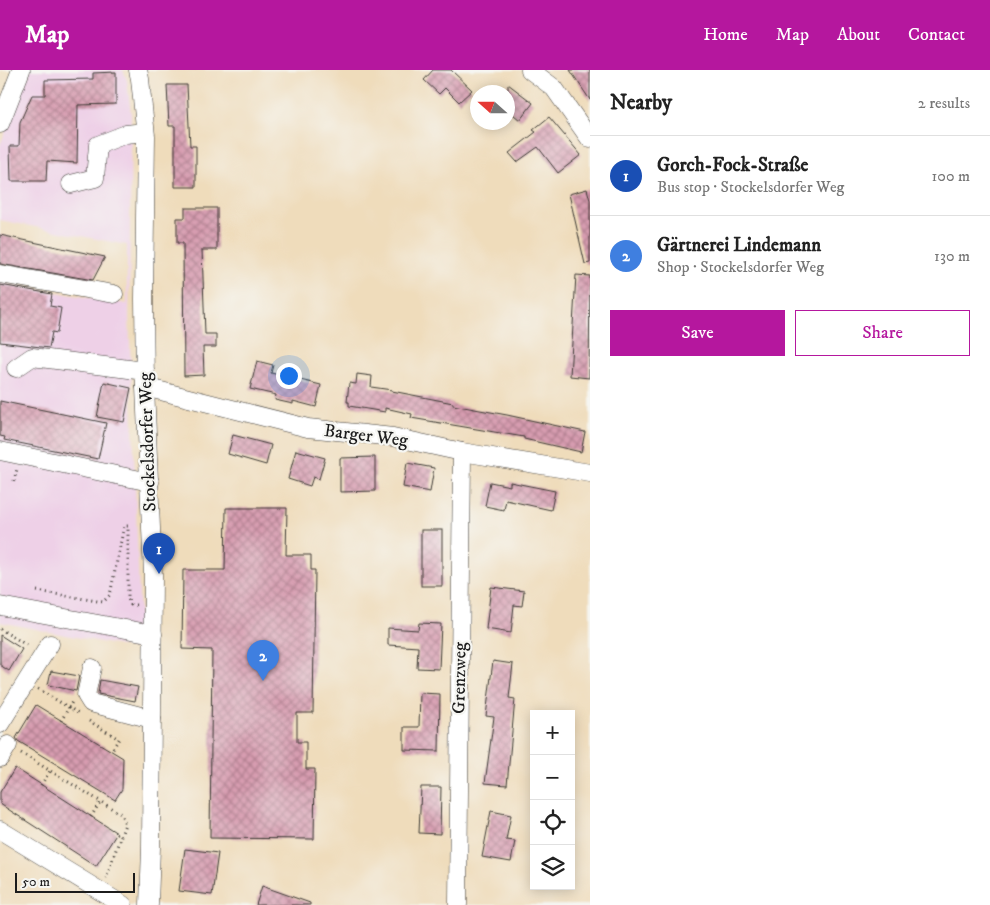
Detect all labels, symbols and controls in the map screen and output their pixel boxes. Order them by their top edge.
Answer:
text: Map [25,20,69,50]
text: Home [703,24,748,46]
text: Map [776,24,809,46]
text: About [837,24,880,46]
text: Contact [908,24,965,46]
north arrow [470,85,515,130]
text: Nearby [610,90,672,116]
text: 2 results [918,93,970,113]
text: Gorch-Fock-Straße [657,154,808,177]
text: 1 [623,166,629,186]
text: 100 m [932,166,970,186]
text: Bus stop · Stockelsdorfer Weg [657,177,844,197]
text: Gärtnerei Lindemann [657,234,821,257]
text: 2 [622,246,630,266]
text: 130 m [934,246,970,266]
text: Shop · Stockelsdorfer Weg [657,257,824,277]
button: Save [610,310,785,356]
button: Share [795,310,970,356]
your location [276,363,302,389]
street label: Stockelsdorfer Weg [135,372,161,512]
street label: Barger Weg [323,420,409,452]
pin: 1 [143,533,175,574]
pin: 2 [247,640,279,681]
street label: Grenzweg [448,642,472,714]
map controls [530,710,575,890]
button: + [530,710,575,755]
button: − [530,755,575,800]
button: locate [530,800,575,845]
button: layers [530,845,575,890]
scale bar [15,870,135,893]
text: 50 m [22,873,50,891]

